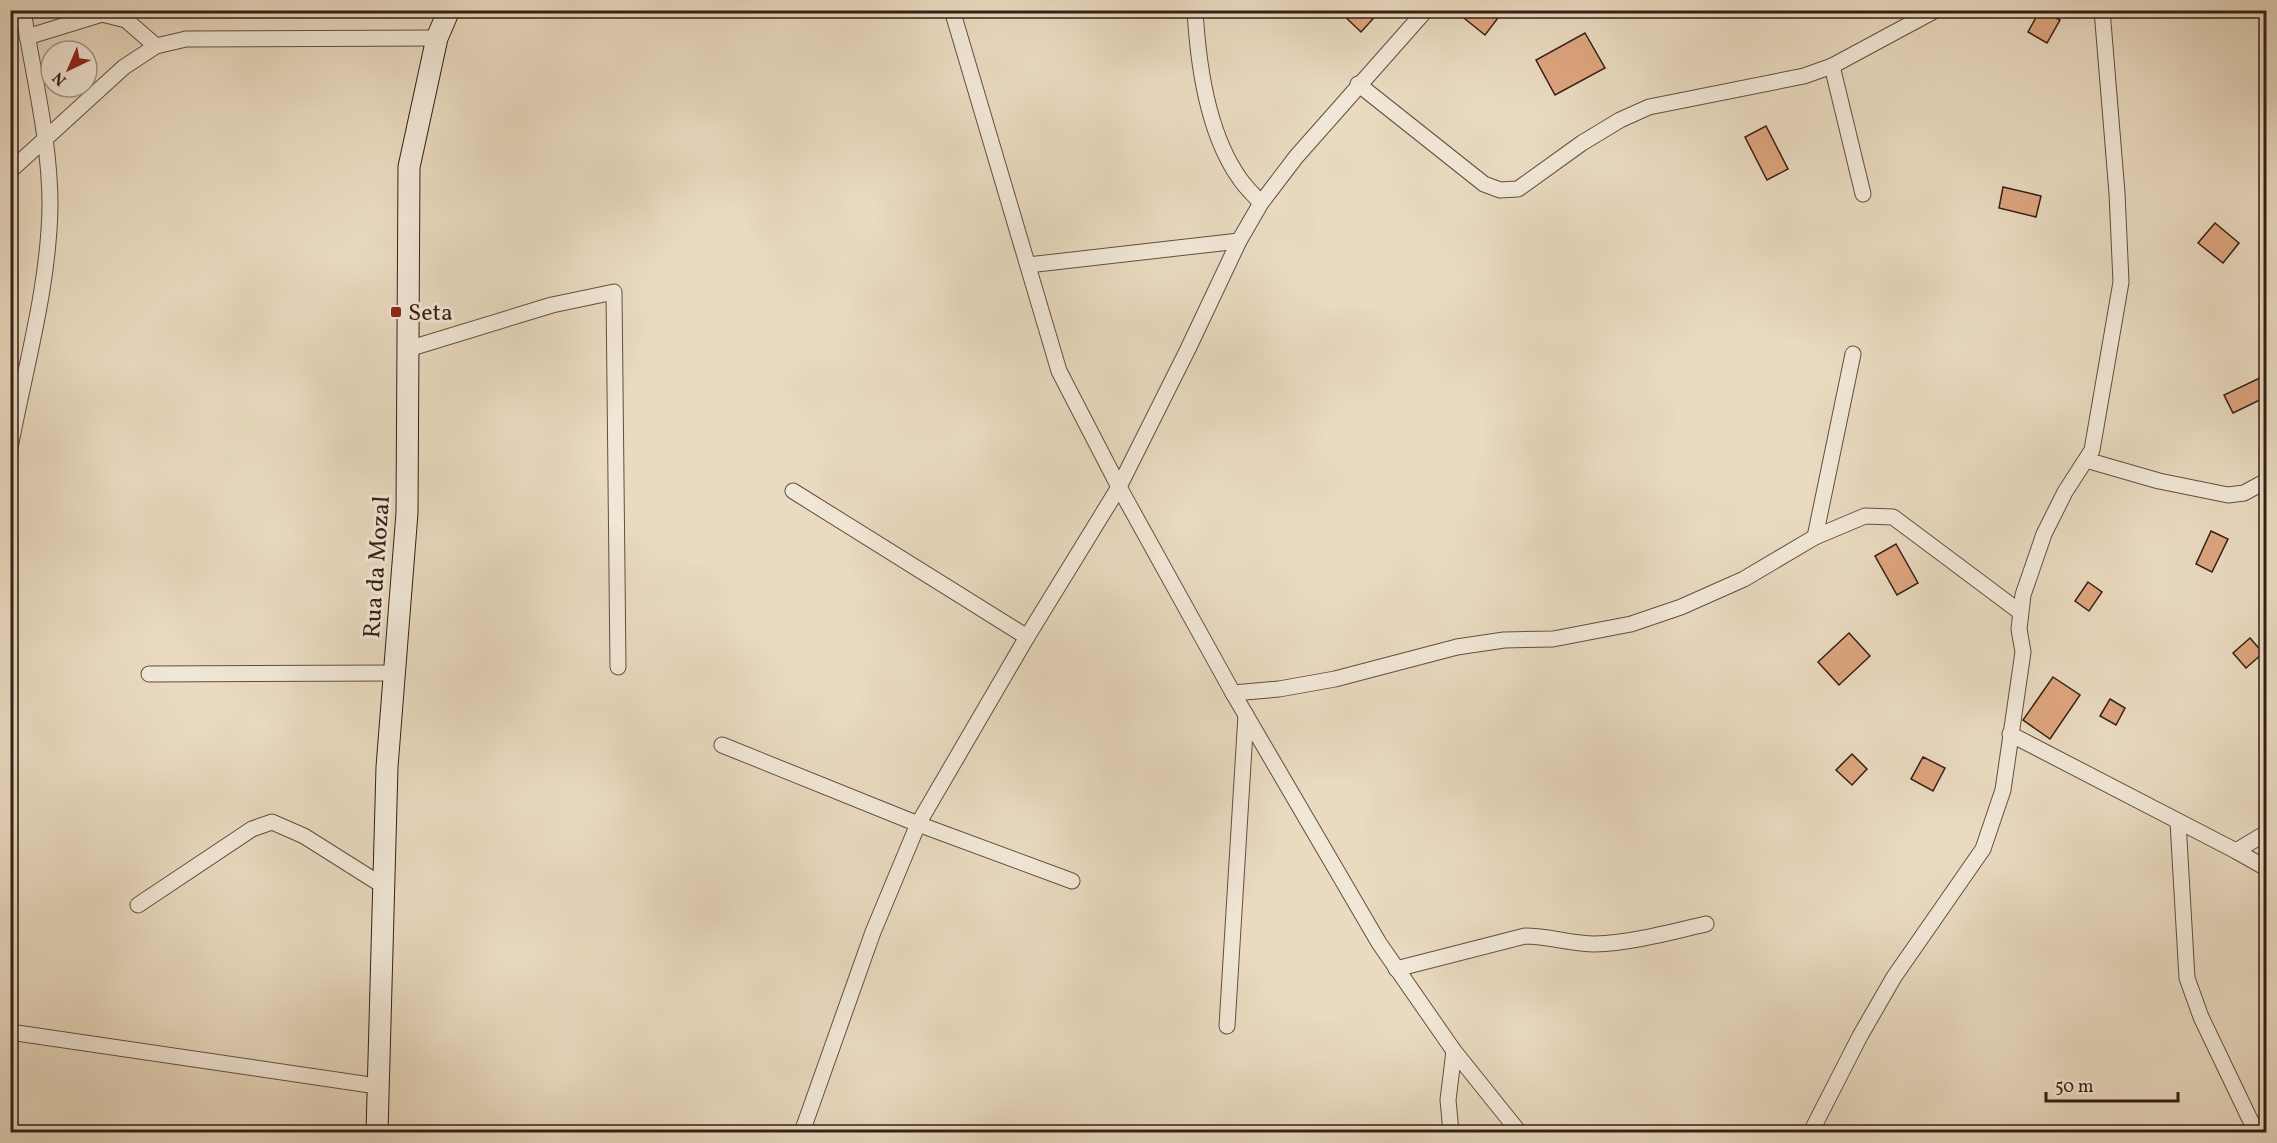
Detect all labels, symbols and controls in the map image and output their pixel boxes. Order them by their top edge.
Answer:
north arrow [39,39,99,99]
text: N [48,66,72,90]
place label: Seta [408,297,453,331]
marker: Seta [389,305,403,319]
street label: Rua da Mozal [356,495,400,640]
scale bar [2046,1065,2178,1103]
text: 50 m [2055,1075,2094,1100]

